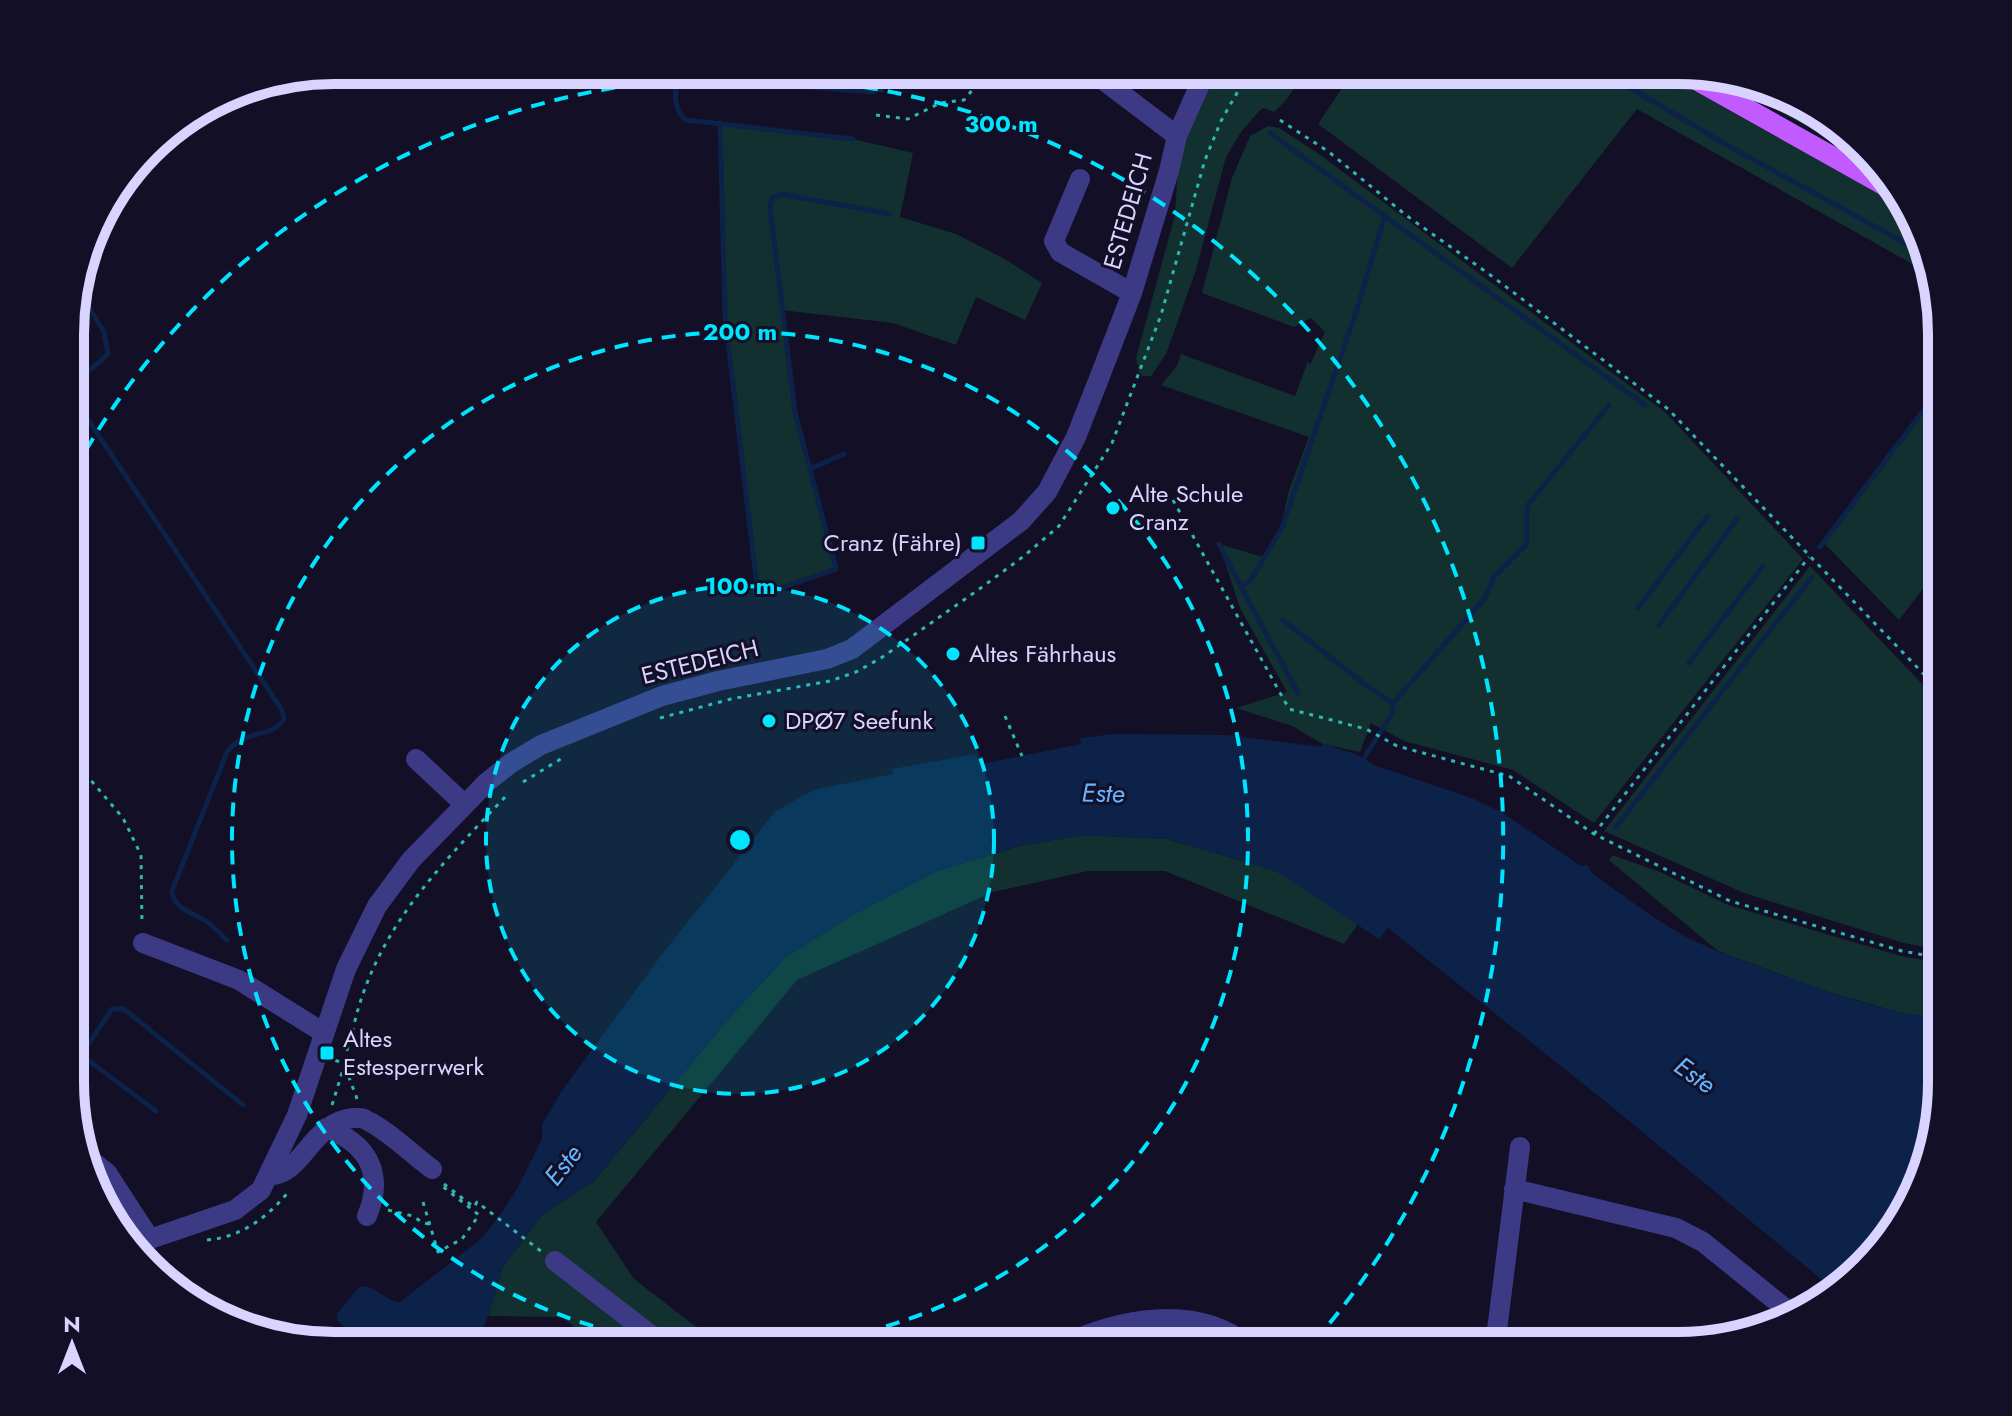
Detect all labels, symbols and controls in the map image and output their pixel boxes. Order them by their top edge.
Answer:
text: 300 m [964,106,1038,141]
street label: ESTEDEICH [1094,148,1161,273]
text: 200 m [703,314,777,349]
place label: Alte Schule Cranz [1129,476,1243,539]
marker: Alte Schule Cranz [1104,499,1122,517]
place label: Cranz (Fähre) [824,525,962,560]
marker: Cranz (Fähre) [969,534,987,552]
text: 100 m [705,568,775,603]
street label: ESTEDEICH [638,630,762,693]
place label: Altes Fährhaus [969,636,1116,671]
marker: Altes Fährhaus [944,645,962,663]
place label: DPØ7 Seefunk [785,703,933,738]
marker: DPØ7 Seefunk [760,712,778,730]
water label: Este [1081,774,1125,812]
centre of rings [726,826,754,854]
place label: Altes Estesperrwerk [343,1021,484,1084]
marker: Altes Estesperrwerk [318,1044,336,1062]
water label: Este [1666,1047,1724,1103]
water label: Este [535,1136,591,1194]
north arrow [32,1304,112,1384]
text: N [63,1308,81,1340]

